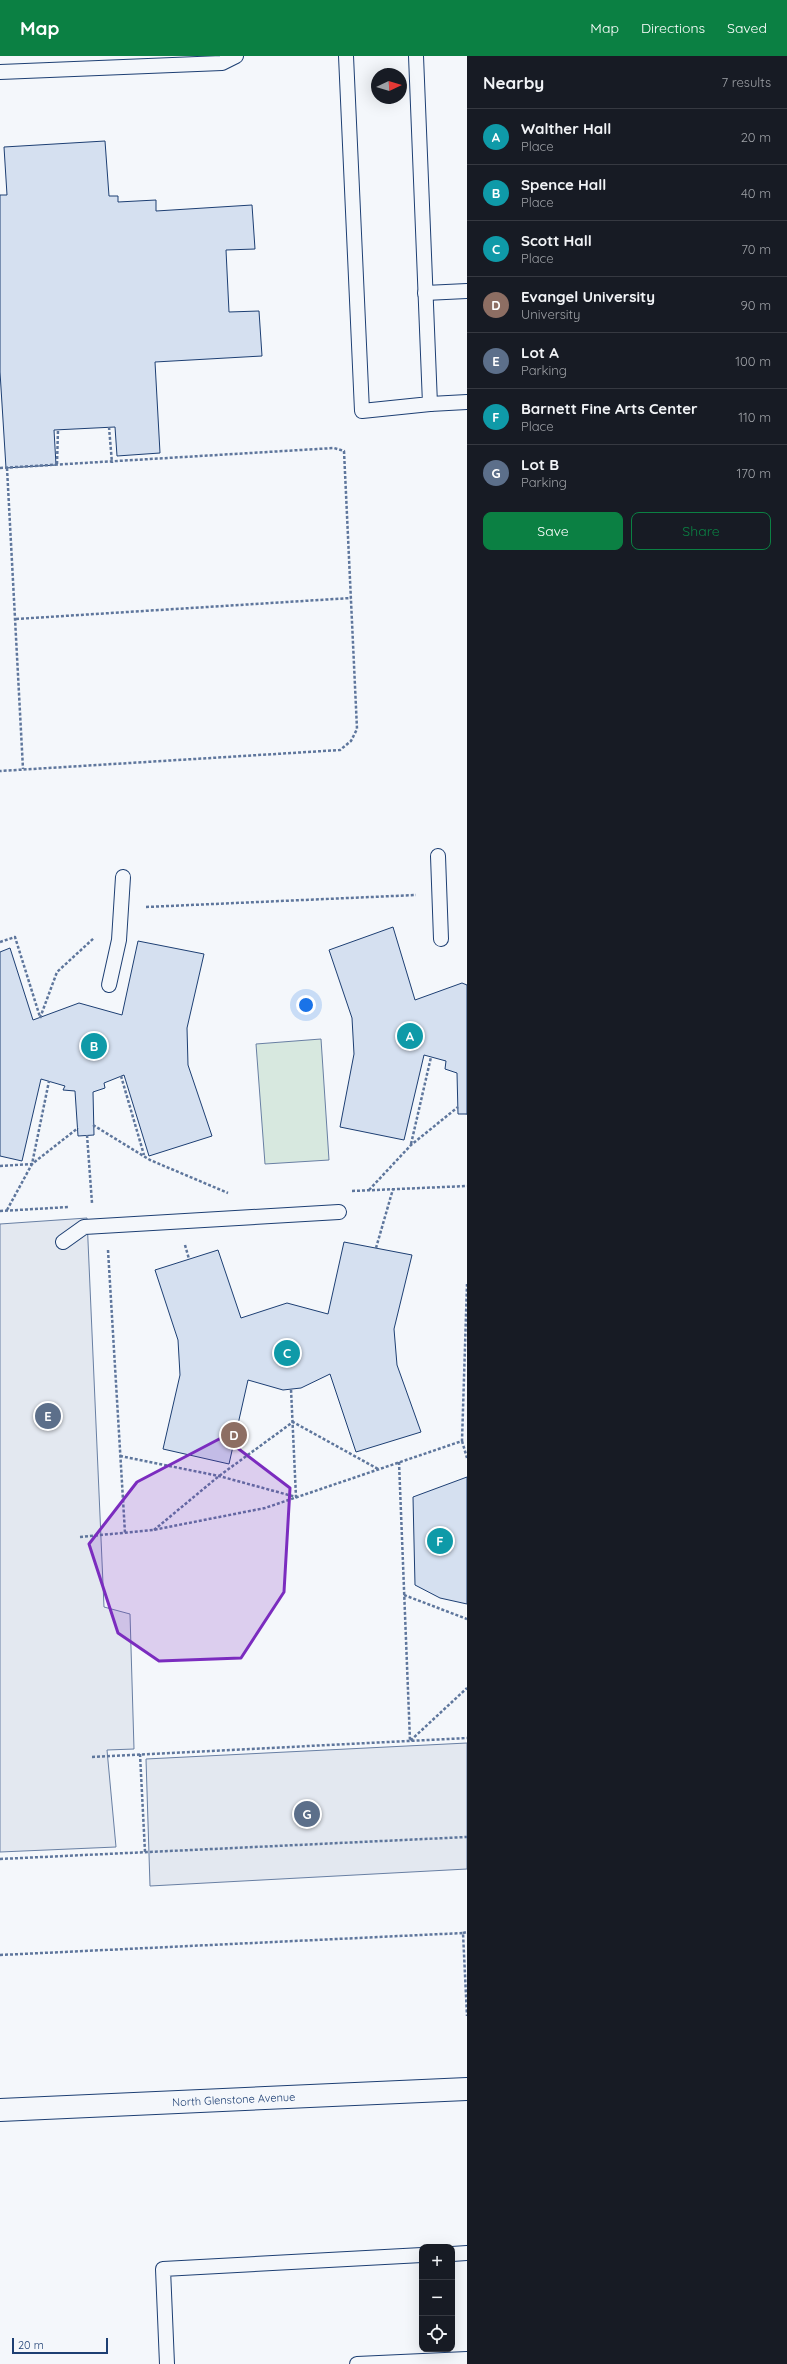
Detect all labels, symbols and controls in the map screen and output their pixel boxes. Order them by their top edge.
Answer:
text: Map [20,16,59,40]
text: Map [590,19,619,37]
text: Directions [641,19,705,37]
text: Saved [727,19,767,37]
north arrow [371,68,407,104]
text: Nearby [483,72,544,93]
text: 7 results [722,74,771,90]
text: Walther Hall [521,119,611,138]
text: A [492,129,500,145]
text: 20 m [741,129,771,145]
text: Place [521,138,554,154]
text: Spence Hall [521,175,606,194]
text: B [492,185,500,201]
text: 40 m [741,185,771,201]
text: Place [521,194,554,210]
text: Scott Hall [521,231,592,250]
text: C [492,241,500,257]
text: 70 m [741,241,771,257]
text: Place [521,250,554,266]
text: Evangel University [521,287,655,306]
text: D [491,297,501,313]
text: 90 m [741,297,771,313]
text: University [521,306,580,322]
text: Lot A [521,343,559,362]
text: E [492,353,500,369]
text: 100 m [735,353,771,369]
text: Parking [521,362,567,378]
text: Barnett Fine Arts Center [521,399,698,418]
text: F [492,409,500,425]
text: 110 m [738,409,771,425]
text: Place [521,418,554,434]
text: Lot B [521,455,559,474]
text: G [491,465,501,481]
text: 170 m [736,465,771,481]
text: Parking [521,474,567,490]
button: Save [483,512,623,550]
button: Share [631,512,771,550]
your location [296,995,316,1015]
pin: A [397,1021,423,1051]
pin: B [81,1031,107,1061]
pin: C [274,1338,300,1368]
pin: E [35,1401,61,1431]
pin: D [221,1420,247,1450]
pin: F [427,1526,453,1556]
pin: G [294,1799,320,1829]
street label: North Glenstone Avenue [172,2090,296,2109]
map controls [419,2244,455,2352]
button: + [419,2244,455,2280]
button: − [419,2280,455,2316]
button: locate [419,2316,455,2352]
scale bar [12,2336,108,2355]
text: 20 m [18,2338,44,2352]

